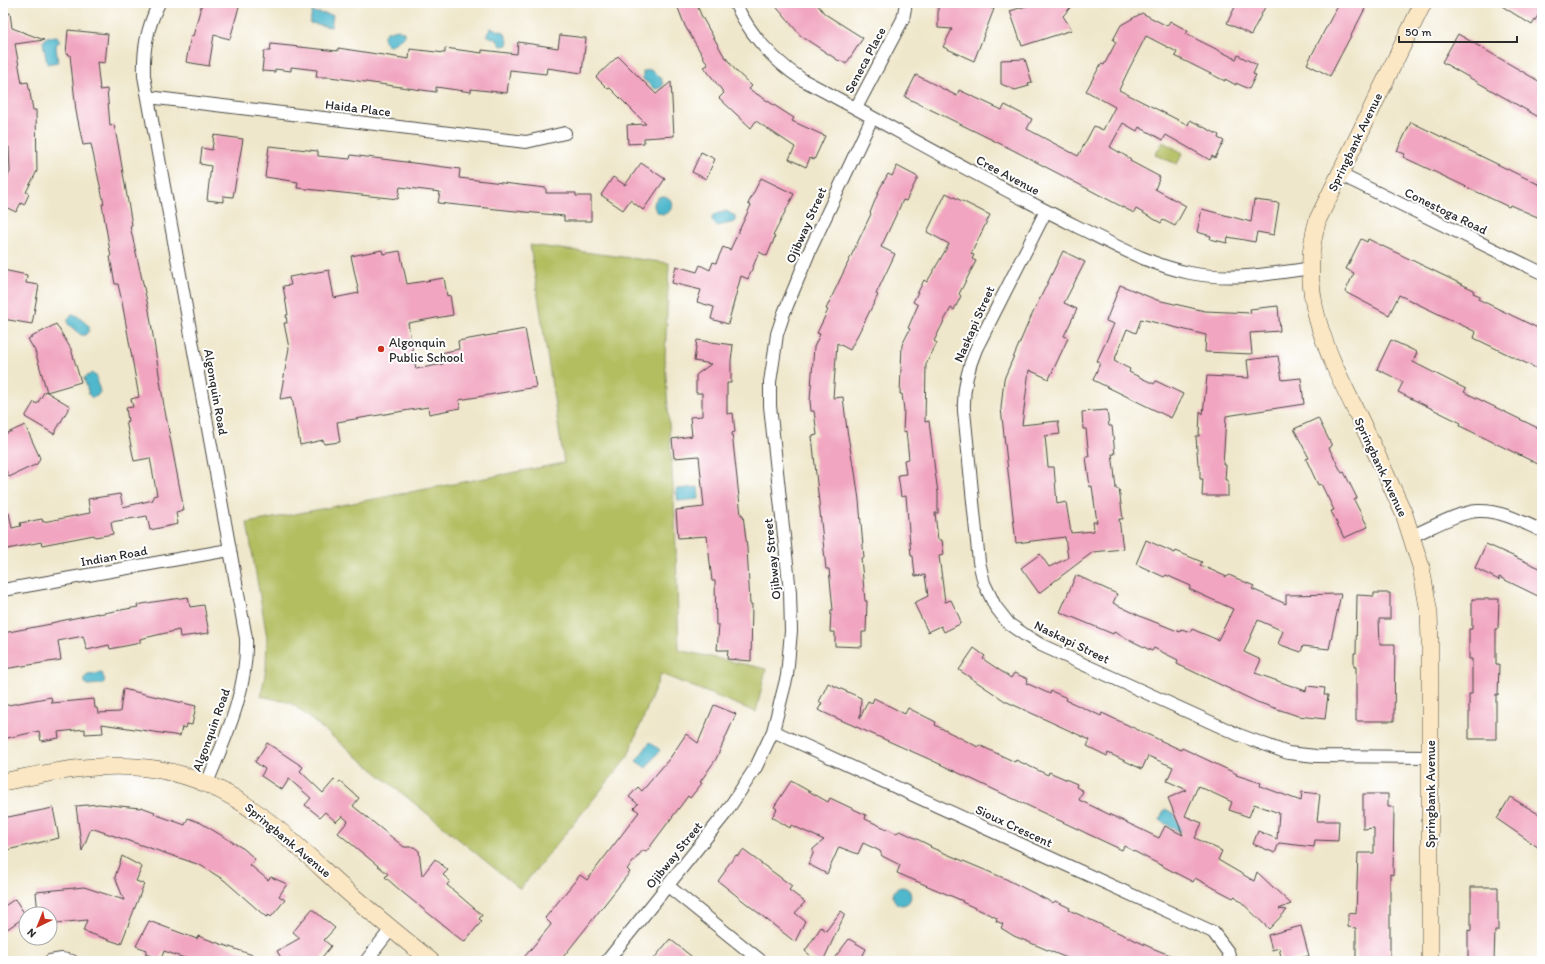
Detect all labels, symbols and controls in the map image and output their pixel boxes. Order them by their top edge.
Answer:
scale bar [1399,18,1517,44]
street label: Seneca Place [841,24,889,96]
text: 50 m [1405,25,1431,39]
street label: Springbank Avenue [1325,90,1385,194]
street label: Haida Place [324,97,392,119]
street label: Cree Avenue [974,152,1042,198]
street label: Conestoga Road [1402,184,1490,238]
street label: Ojibway Street [783,185,830,265]
street label: Naskapi Street [951,283,998,364]
place label: Algonquin Public School [389,335,464,365]
marker: Algonquin Public School [376,344,386,354]
street label: Algonquin Road [201,348,231,436]
street label: Springbank Avenue [1351,415,1411,519]
street label: Ojibway Street [760,517,784,600]
street label: Indian Road [79,543,149,569]
street label: Naskapi Street [1032,617,1112,667]
street label: Algonquin Road [189,686,233,774]
street label: Springbank Avenue [1423,740,1438,848]
street label: Springbank Avenue [242,800,334,880]
street label: Sioux Crescent [973,802,1055,850]
street label: Ojibway Street [642,818,706,891]
north arrow [18,906,58,946]
text: N [24,926,39,940]

